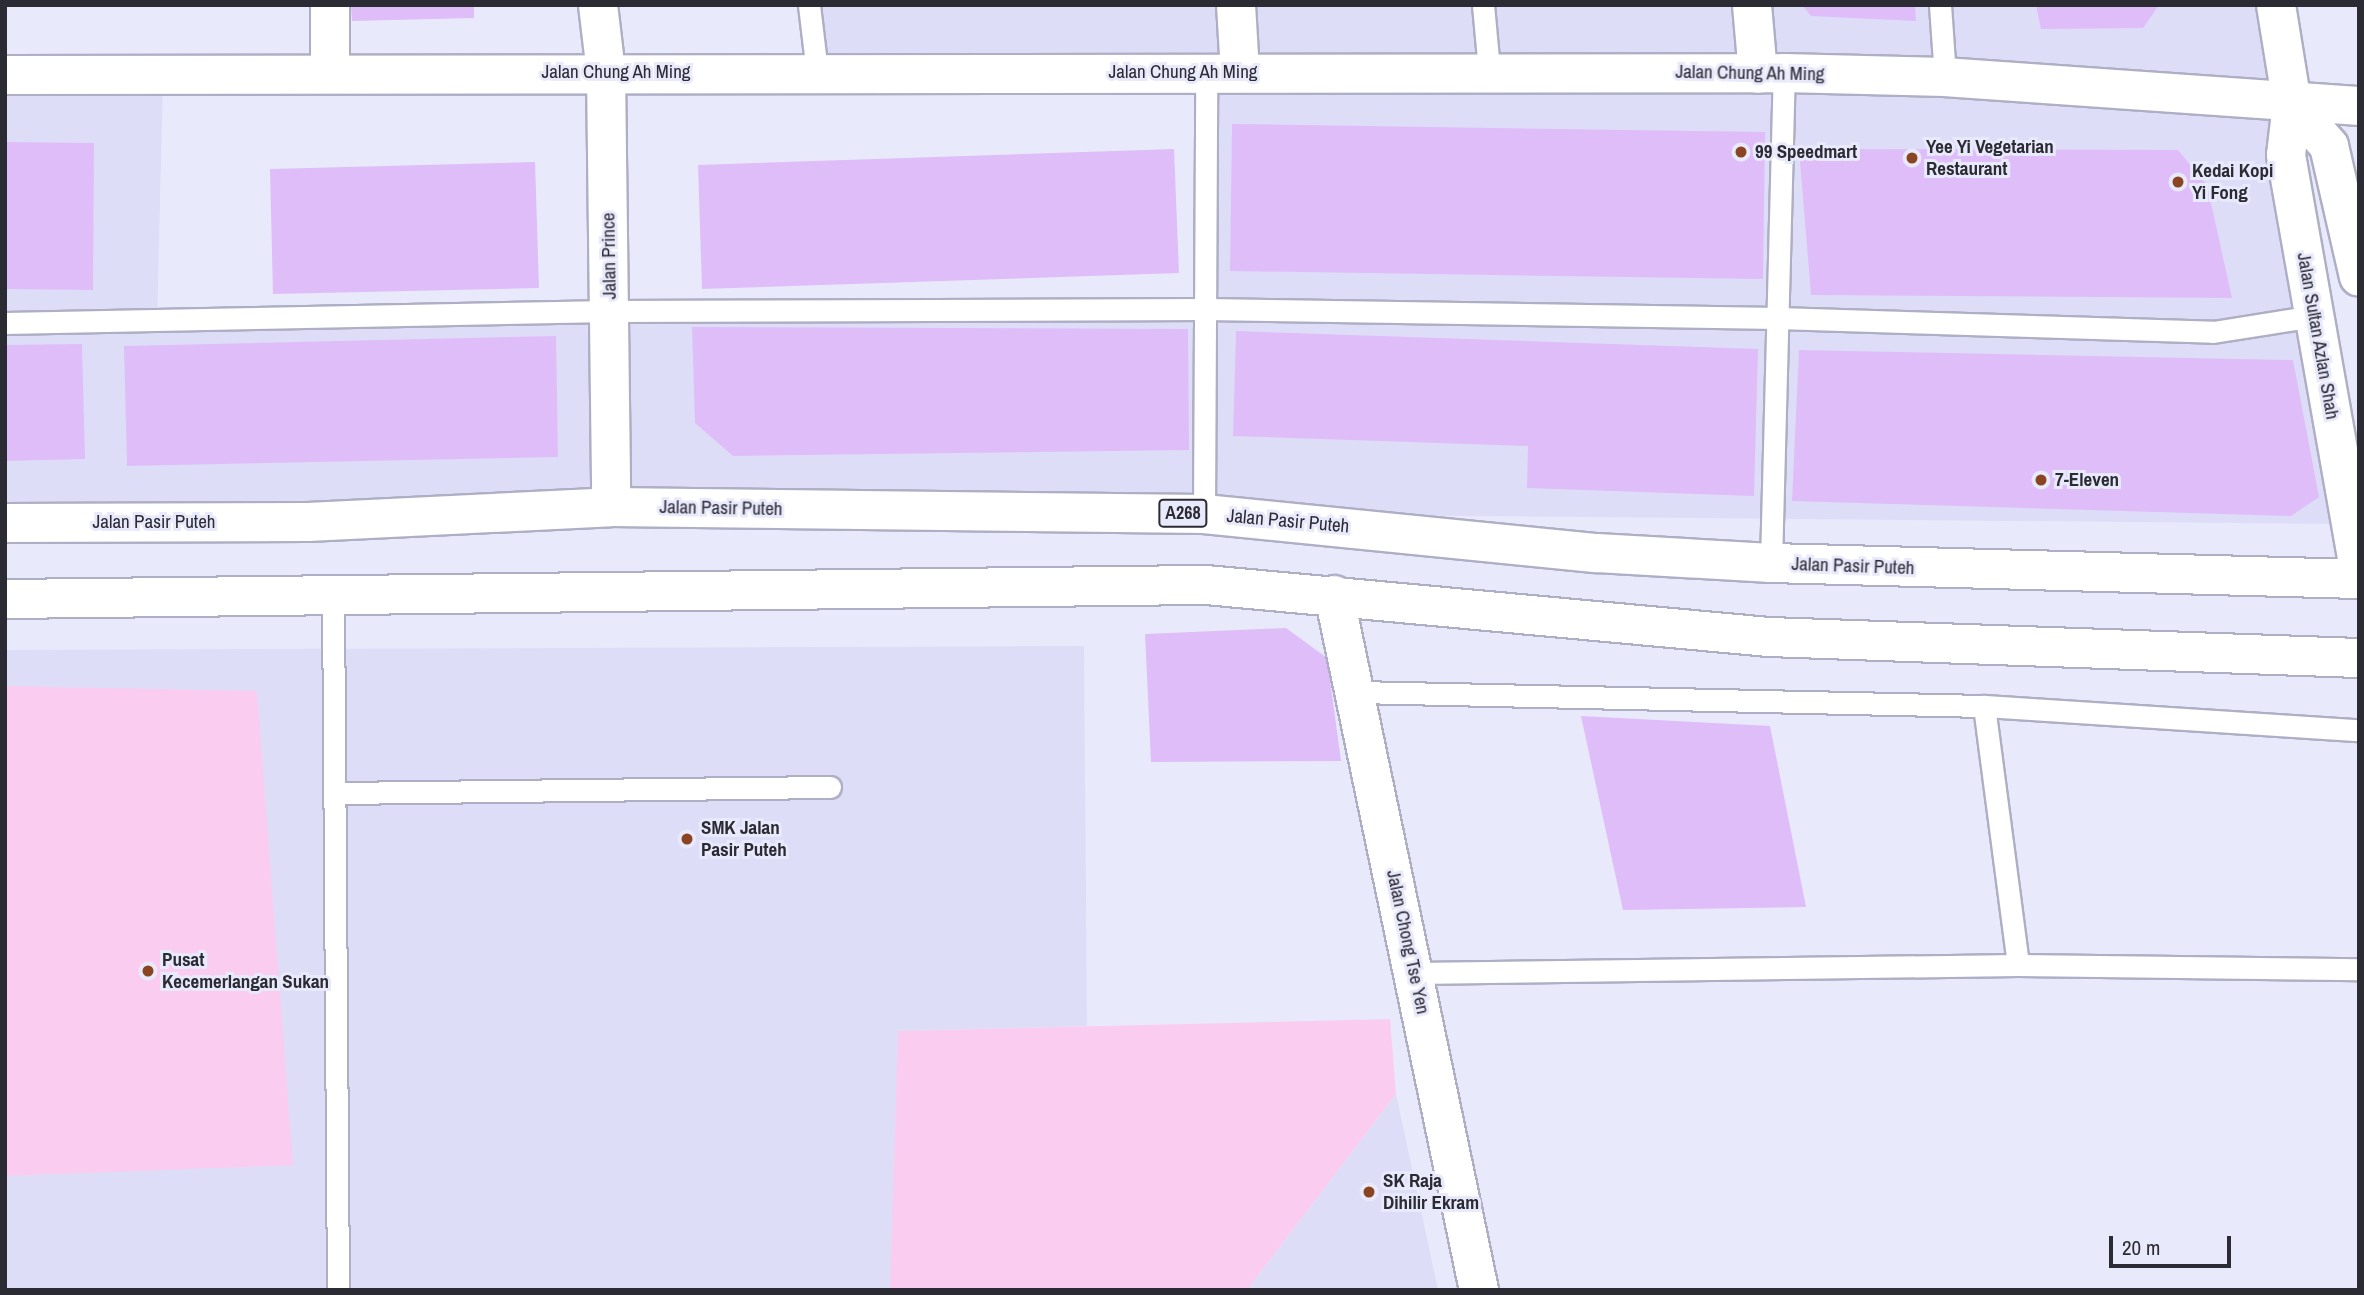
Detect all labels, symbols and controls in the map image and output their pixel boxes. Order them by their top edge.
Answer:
street label: Jalan Chung Ah Ming [1675,60,1825,86]
street label: Jalan Chung Ah Ming [541,61,691,83]
street label: Jalan Chung Ah Ming [1108,61,1258,83]
place label: Yee Yi Vegetarian Restaurant [1926,136,2054,180]
place label: 99 Speedmart [1755,141,1857,163]
marker: 99 Speedmart [1733,144,1749,160]
marker: Yee Yi Vegetarian Restaurant [1904,150,1920,166]
place label: Kedai Kopi Yi Fong [2192,160,2273,204]
marker: Kedai Kopi Yi Fong [2170,174,2186,190]
street label: Jalan Prince [597,213,621,299]
street label: Jalan Sultan Azlan Shah [2292,250,2344,422]
place label: 7-Eleven [2055,469,2119,491]
marker: 7-Eleven [2033,472,2049,488]
street label: Jalan Pasir Puteh [659,496,783,520]
road number: A268 [1157,499,1209,528]
street label: Jalan Pasir Puteh [1226,504,1350,538]
street label: Jalan Pasir Puteh [93,511,215,533]
street label: Jalan Pasir Puteh [1791,552,1915,580]
place label: SMK Jalan Pasir Puteh [701,817,787,861]
marker: SMK Jalan Pasir Puteh [679,831,695,847]
street label: Jalan Chong Tse Yen [1382,868,1434,1016]
place label: Pusat Kecemerlangan Sukan [162,949,329,993]
marker: Pusat Kecemerlangan Sukan [140,963,156,979]
place label: SK Raja Dihilir Ekram [1383,1170,1479,1214]
marker: SK Raja Dihilir Ekram [1361,1184,1377,1200]
scale bar [2112,1222,2234,1266]
text: 20 m [2122,1233,2160,1262]

